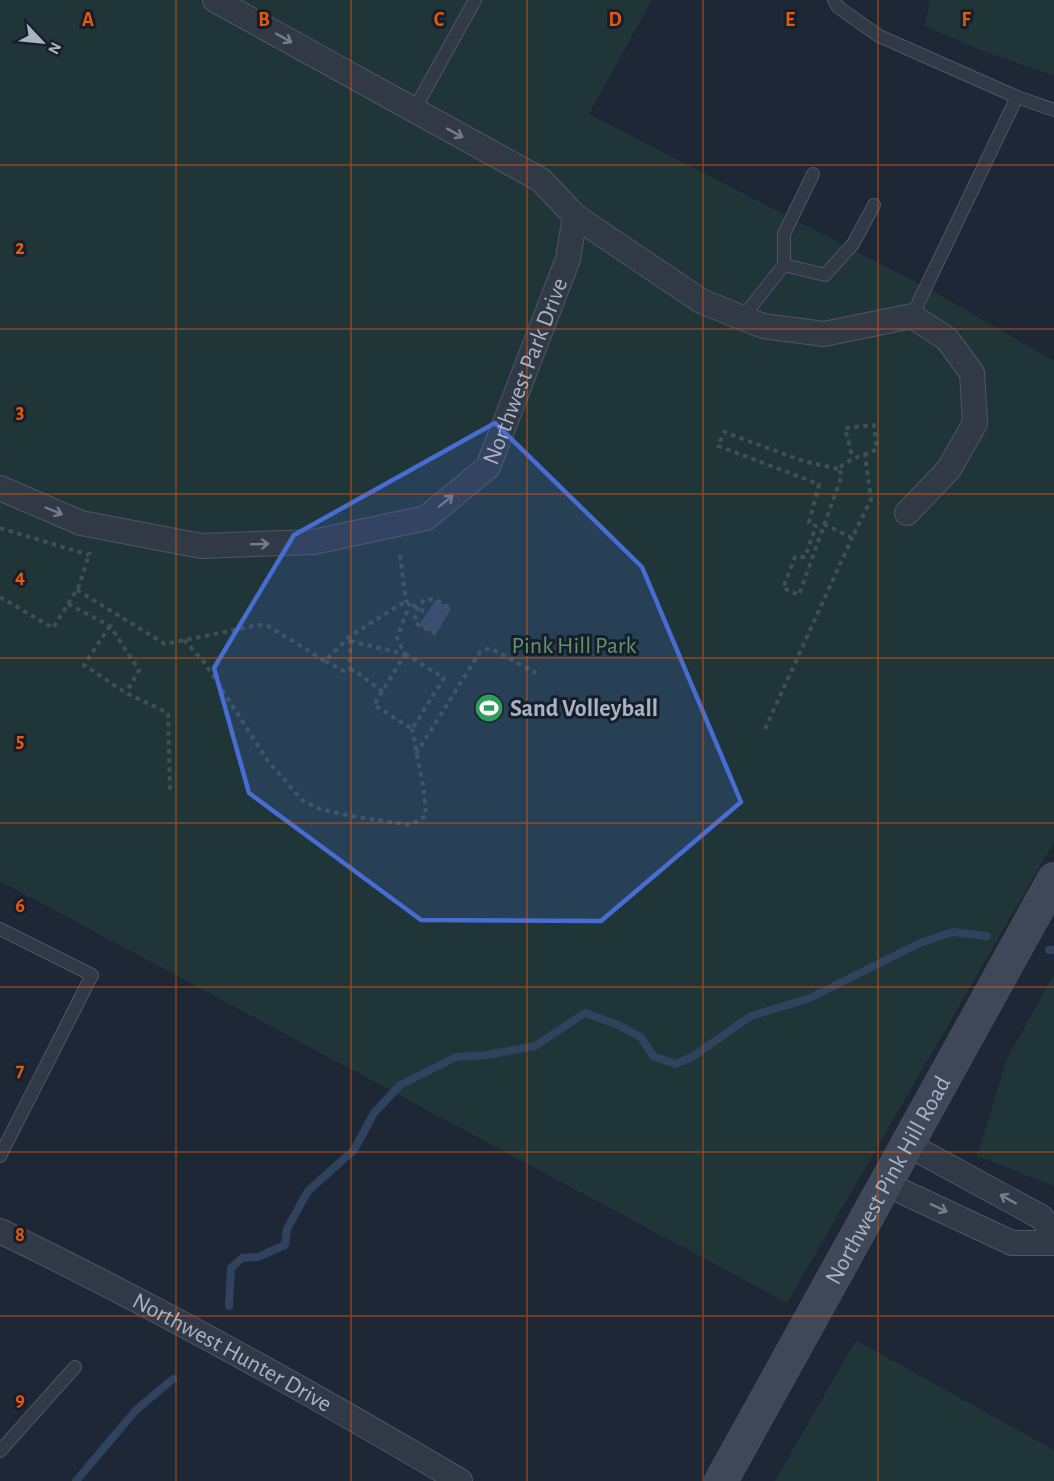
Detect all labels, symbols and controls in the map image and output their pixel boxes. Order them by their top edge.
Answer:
text: A [82,10,94,30]
text: B [258,10,270,30]
text: C [434,10,445,30]
text: D [608,10,622,30]
text: E [785,10,795,30]
text: F [961,10,971,30]
north arrow [12,12,72,72]
one-way arrow [275,32,292,44]
text: N [45,40,64,57]
one-way arrow [446,127,463,139]
text: 2 [15,238,25,258]
street label: Northwest Park Drive [479,275,572,468]
text: 3 [16,402,24,422]
one-way arrow [438,495,454,508]
one-way arrow [44,506,62,517]
one-way arrow [249,538,269,549]
text: 4 [15,567,25,587]
park label: Pink Hill Park [511,634,637,658]
sports icon: Sand Volleyball [473,692,505,724]
place label: Sand Volleyball [510,697,658,721]
text: 5 [16,731,24,751]
text: 6 [15,896,25,916]
text: 7 [16,1060,25,1080]
street label: Northwest Pink Hill Road [821,1072,955,1289]
one-way arrow [1000,1193,1017,1205]
one-way arrow [929,1203,947,1215]
text: 8 [15,1225,25,1245]
street label: Northwest Hunter Drive [128,1289,336,1417]
text: 9 [15,1390,25,1410]

